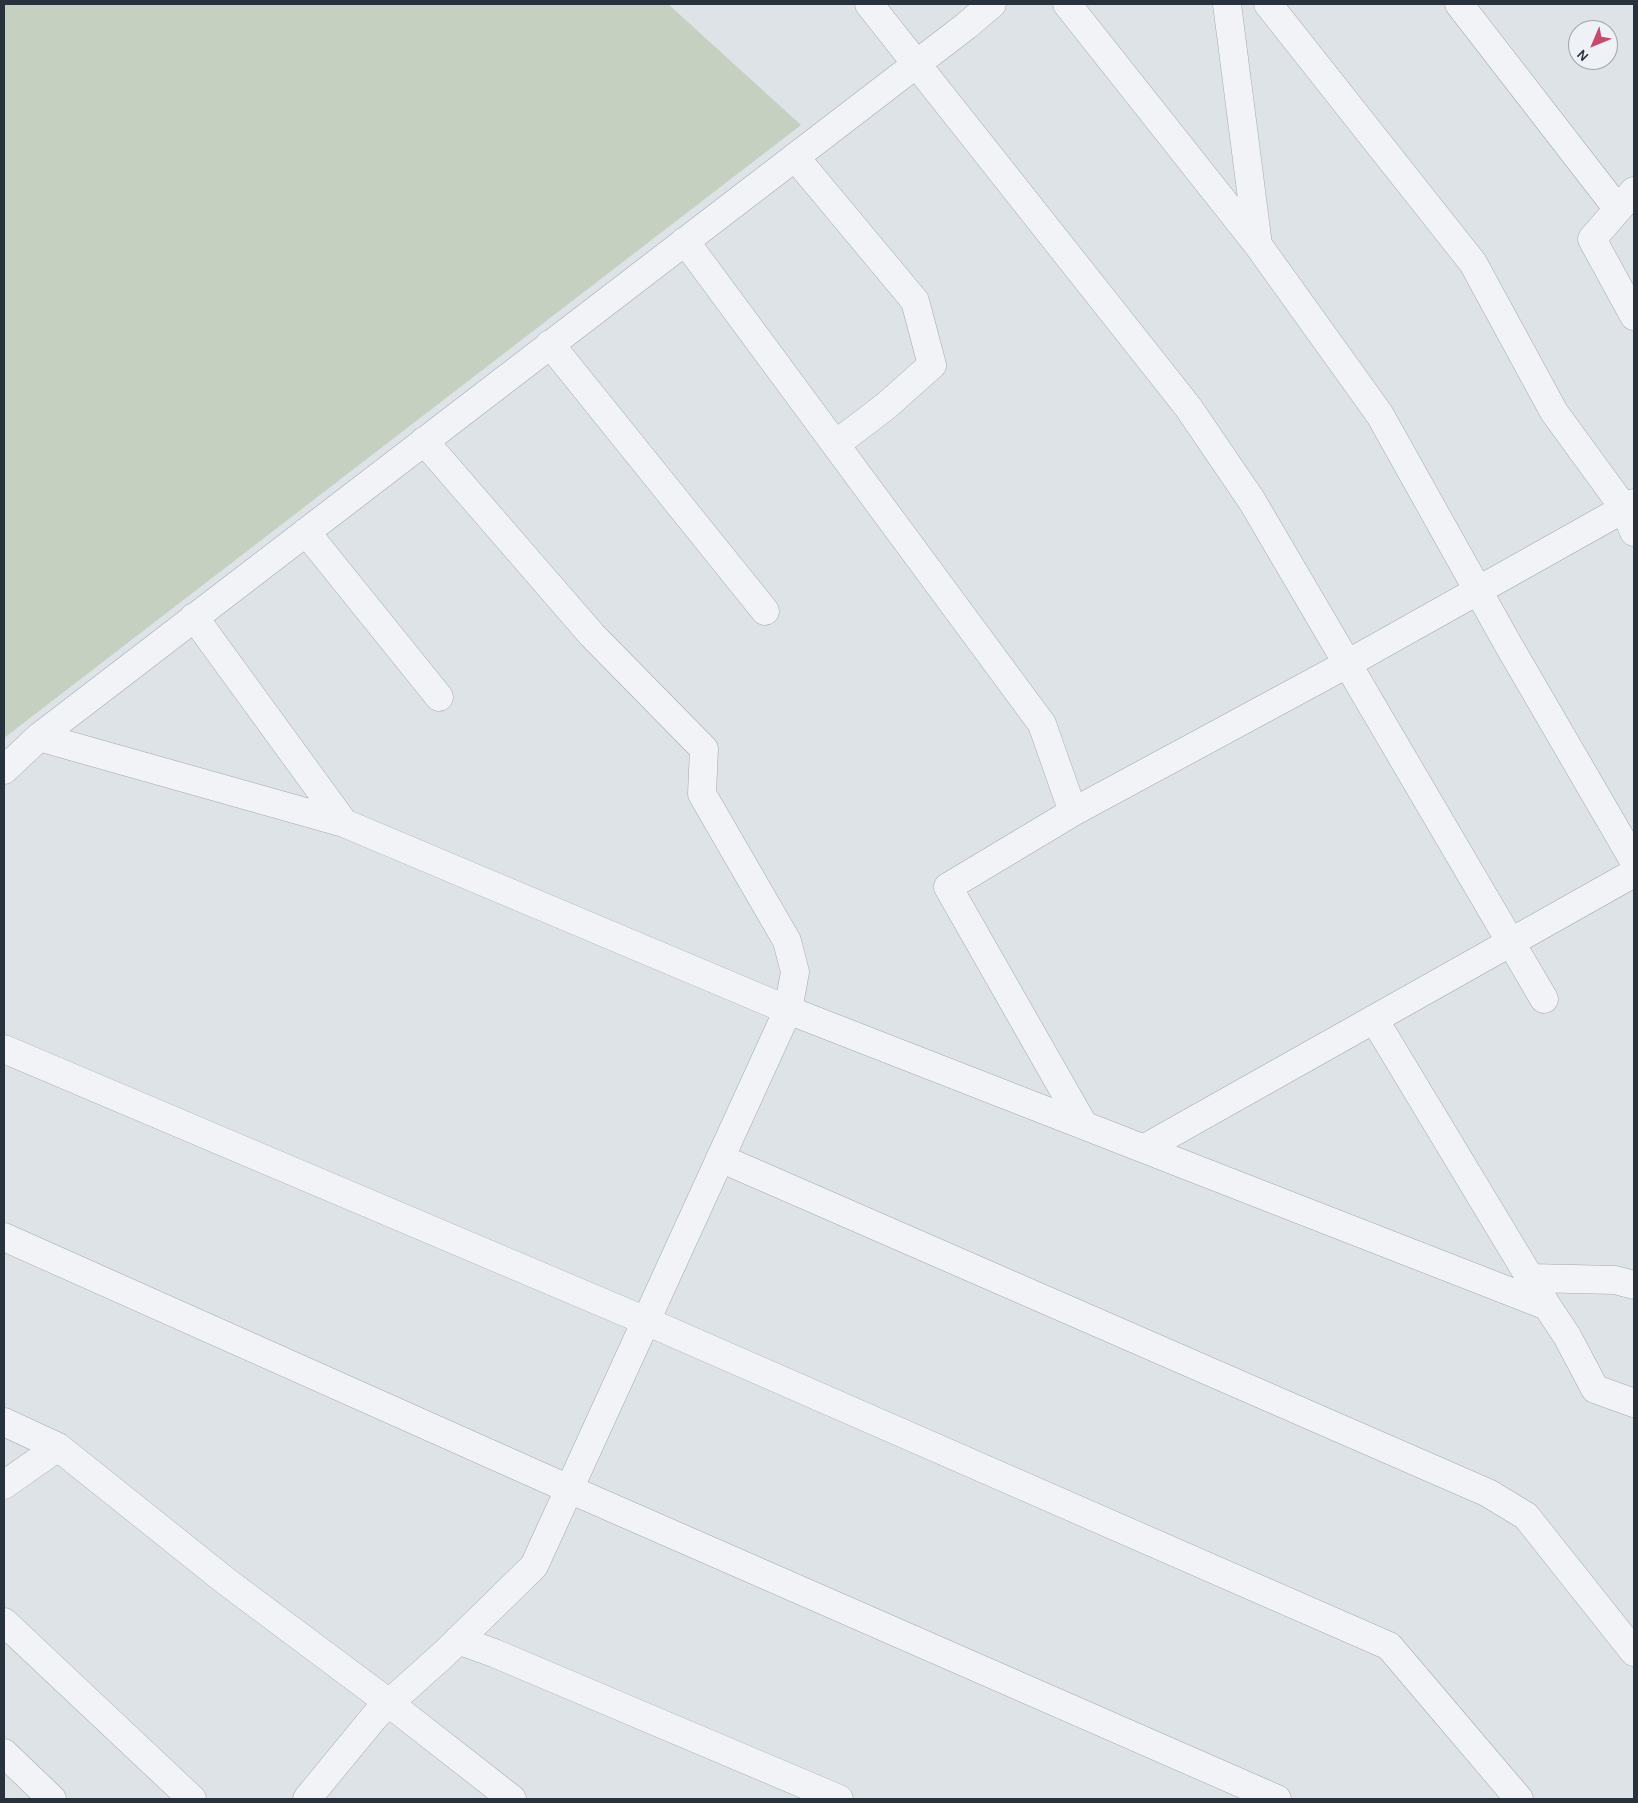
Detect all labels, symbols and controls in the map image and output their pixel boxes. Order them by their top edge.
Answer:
north arrow [1568,20,1618,70]
text: N [1573,46,1592,65]

